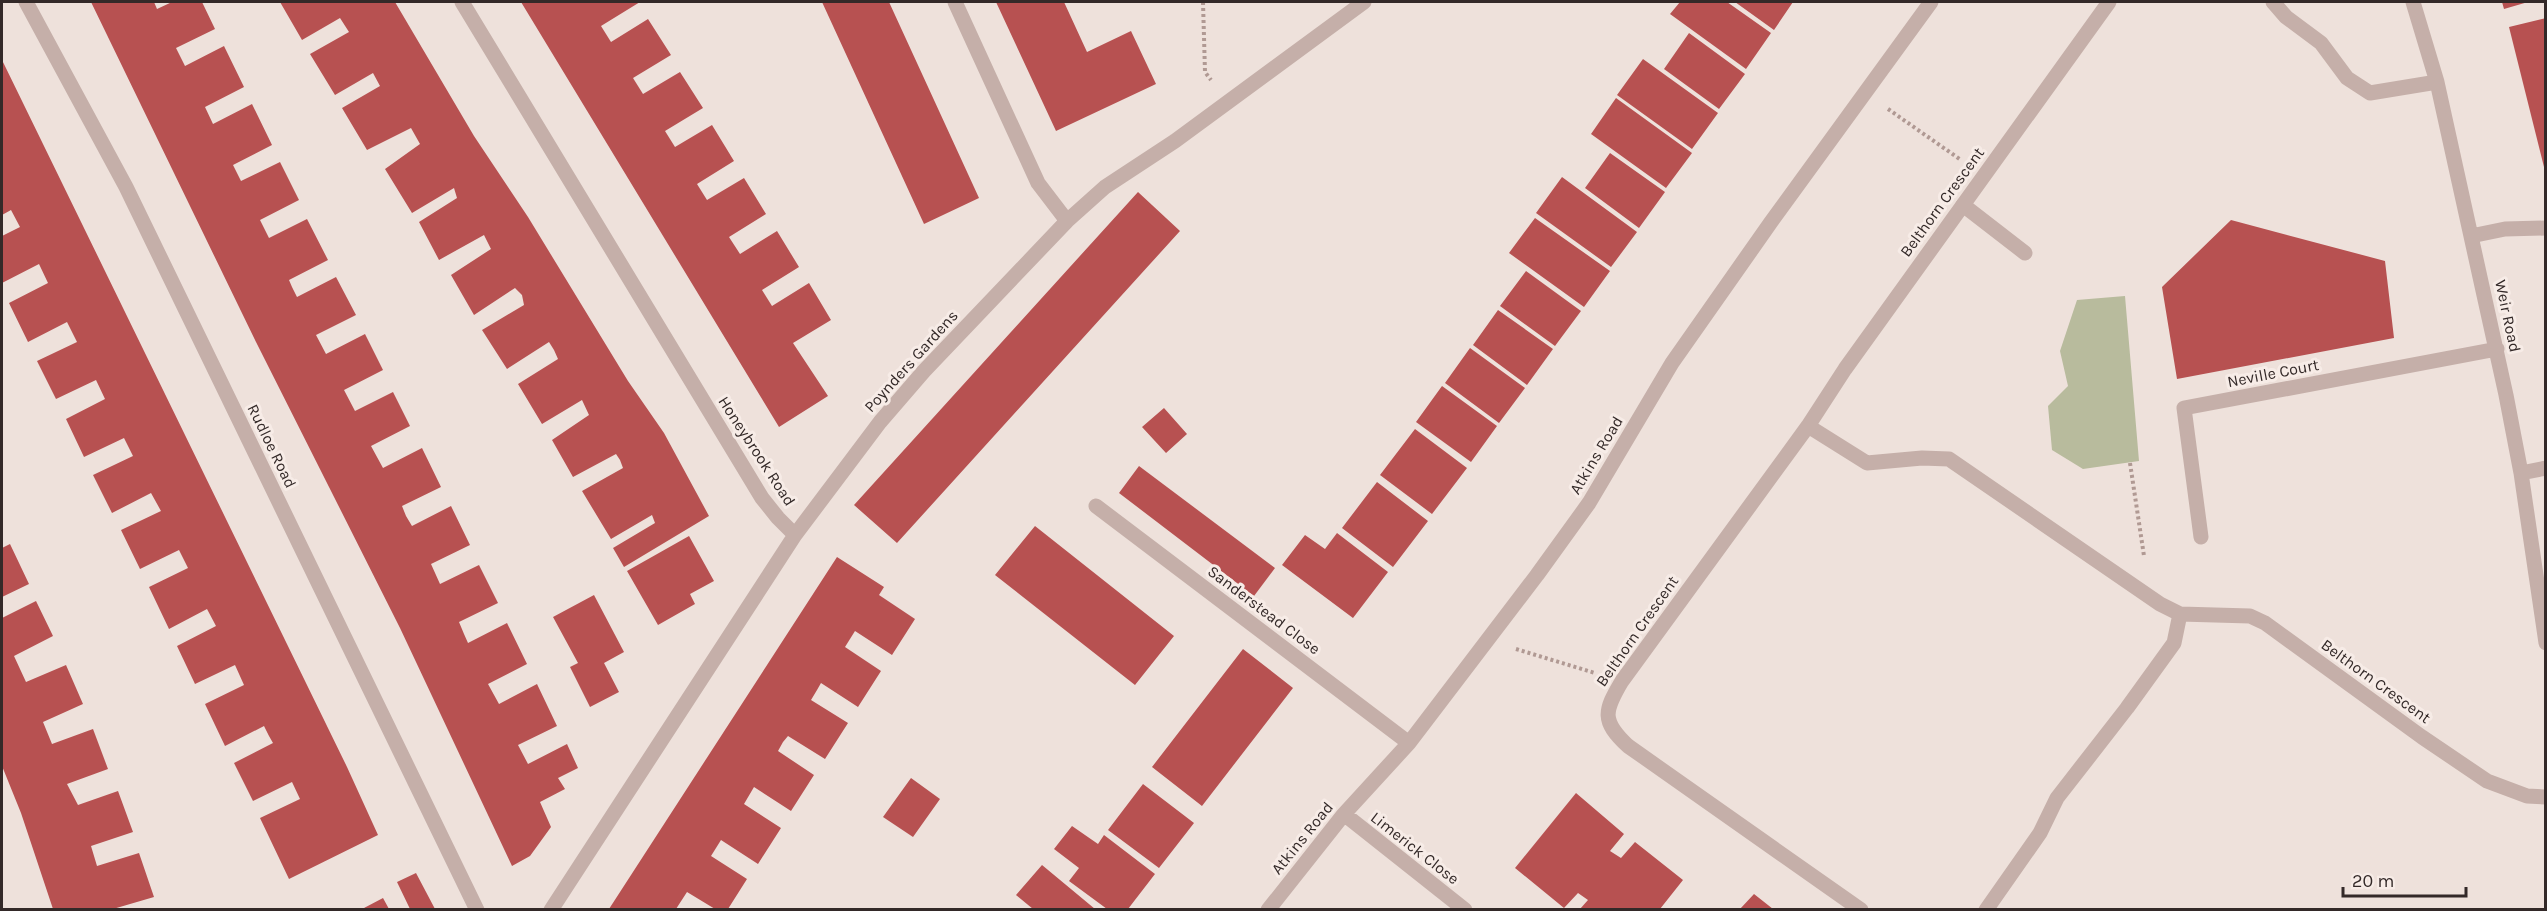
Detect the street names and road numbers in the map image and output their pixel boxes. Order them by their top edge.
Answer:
street label: Belthorn Crescent [1896,144,1988,260]
street label: Weir Road [2491,278,2525,354]
street label: Poynders Gardens [860,306,962,416]
street label: Neville Court [2226,355,2320,391]
street label: Honeybrook Road [714,392,800,510]
street label: Rudloe Road [244,401,300,491]
street label: Atkins Road [1565,413,1627,497]
street label: Sanderstead Close [1204,561,1324,659]
street label: Belthorn Crescent [1592,572,1682,690]
street label: Belthorn Crescent [2318,635,2434,727]
street label: Atkins Road [1267,798,1337,878]
street label: Limerick Close [1367,808,1463,888]

